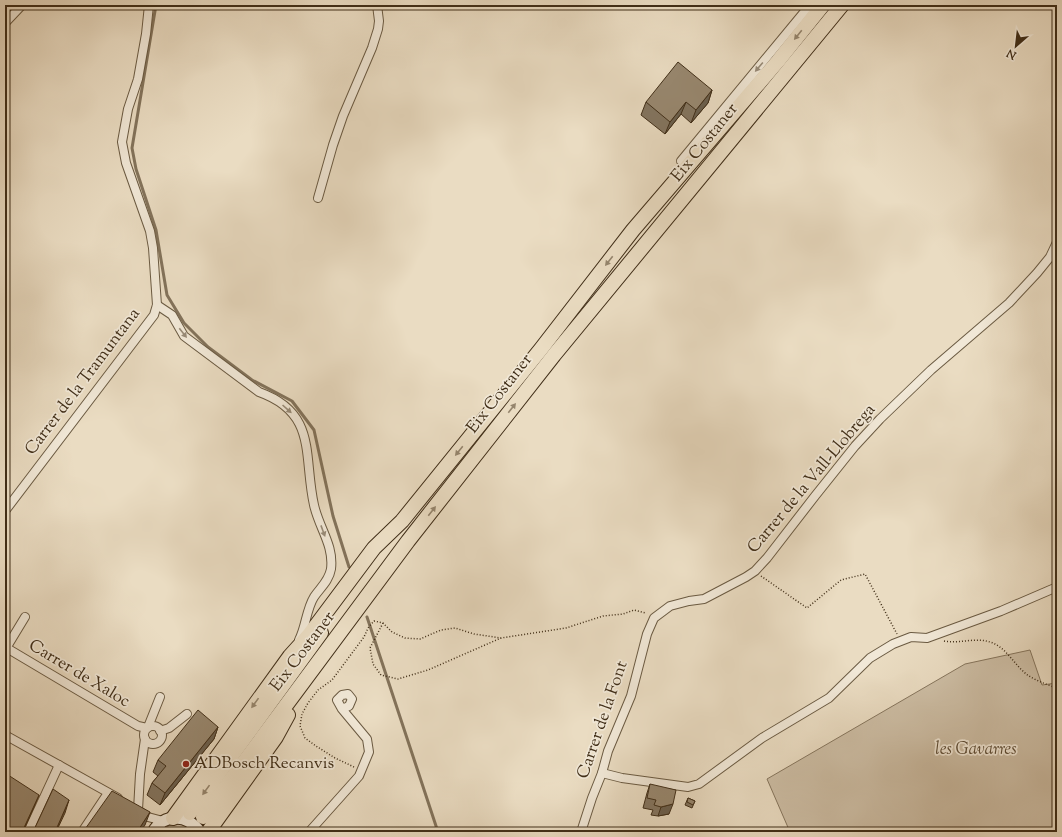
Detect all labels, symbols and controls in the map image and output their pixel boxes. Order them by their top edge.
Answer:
north arrow [996,26,1036,66]
one-way arrow [794,30,803,41]
text: N [1004,45,1020,64]
one-way arrow [754,62,763,73]
street label: Eix Costaner [666,98,745,187]
one-way arrow [605,256,614,267]
street label: Carrer de la Tramuntana [20,303,146,461]
one-way arrow [179,327,188,338]
street label: Eix Costaner [461,349,539,439]
street label: Carrer de la Vall-Llobrega [742,399,882,559]
one-way arrow [508,403,516,414]
one-way arrow [282,404,293,413]
one-way arrow [455,445,463,456]
one-way arrow [428,505,436,516]
one-way arrow [321,526,327,538]
street label: Eix Costaner [265,606,342,697]
street label: Carrer de Xaloc [24,634,135,714]
street label: Carrer de la Font [572,658,634,782]
one-way arrow [251,698,259,709]
park label: les Gavarres [935,738,1017,762]
place label: ADBosch Recanvis [194,752,335,776]
marker: ADBosch Recanvis [181,759,191,769]
one-way arrow [202,785,210,795]

